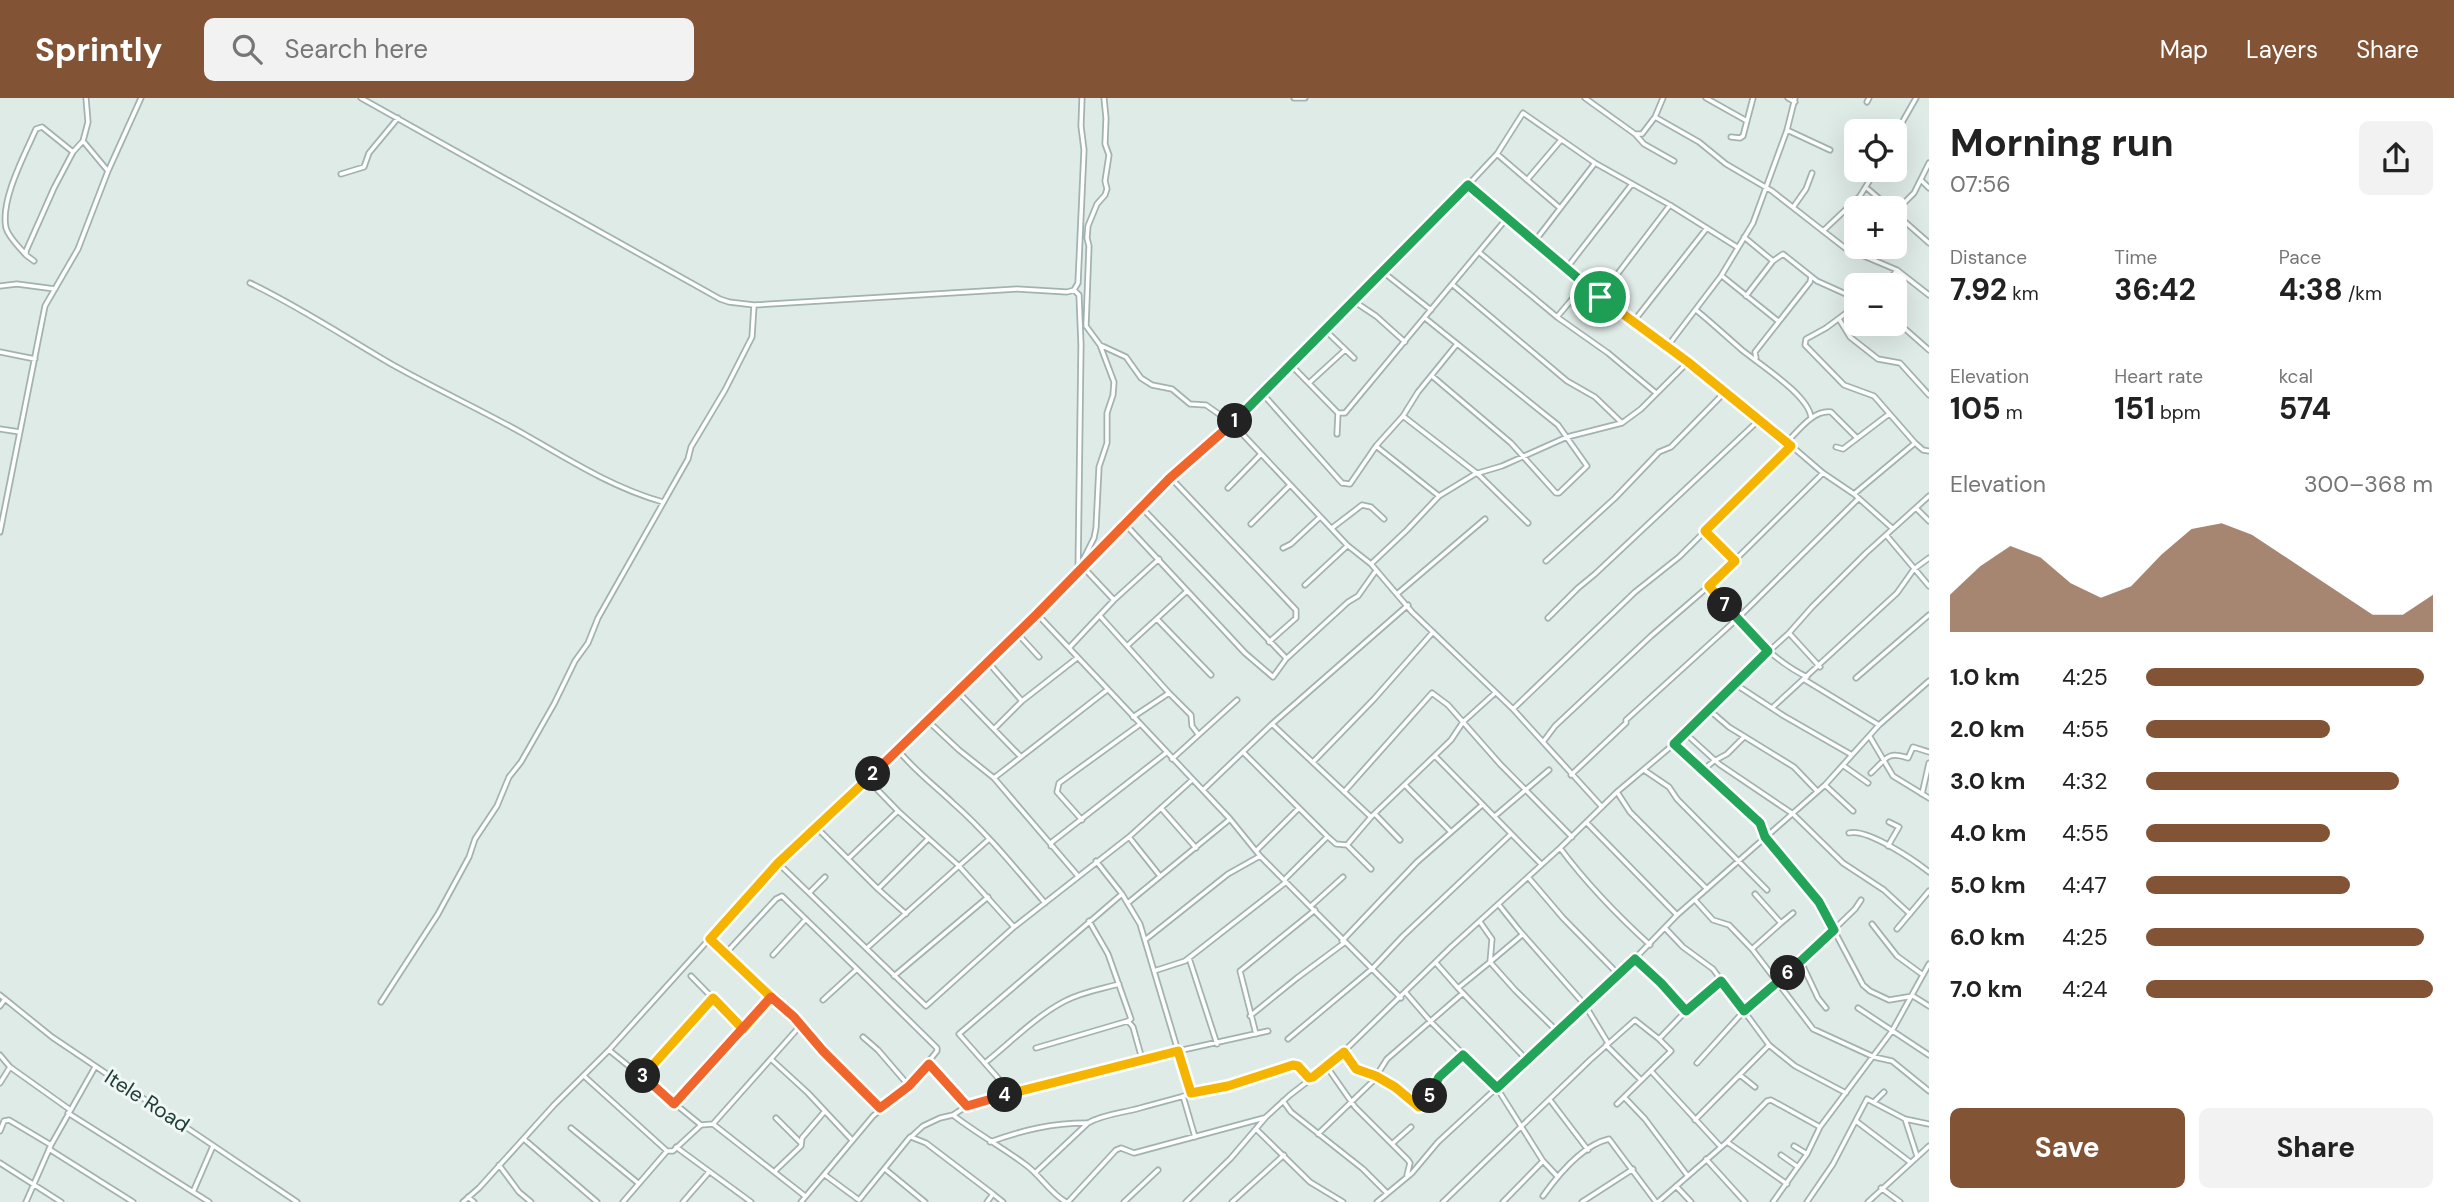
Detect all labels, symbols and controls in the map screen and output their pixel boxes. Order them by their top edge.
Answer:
search box [204,18,694,81]
text: Sprintly [35,28,162,71]
icon: search [228,30,266,68]
text: Search here [284,32,428,66]
text: Map [2160,34,2208,65]
text: Layers [2246,34,2318,65]
text: Share [2356,34,2419,65]
text: Morning run [1950,118,2174,168]
map controls [1844,119,1907,336]
button: locate [1844,119,1907,182]
button: share [2359,121,2433,195]
text: 07:56 [1950,169,2011,199]
button: + [1844,196,1907,259]
text: Distance [1950,245,2027,270]
text: Time [2114,245,2157,270]
text: Pace [2279,245,2321,270]
pin [1570,267,1630,327]
text: 7.92 [1950,270,2007,309]
text: 36:42 [2114,270,2196,309]
text: 4:38 [2279,270,2343,309]
button: − [1844,273,1907,336]
icon: arrive [1581,278,1619,316]
text: km [2007,281,2039,306]
text: /km [2343,281,2382,306]
text: Elevation [1950,364,2029,389]
text: Heart rate [2114,364,2203,389]
text: kcal [2279,364,2313,389]
text: 105 [1950,389,2001,428]
text: 151 [2114,389,2155,428]
text: 574 [2279,389,2331,428]
text: m [2001,400,2023,425]
text: bpm [2155,400,2201,425]
pin: 1 [1218,404,1252,438]
text: 1 [1231,408,1238,433]
text: Elevation [1950,469,2046,499]
text: 300–368 m [2304,469,2433,499]
pin: 7 [1708,588,1742,622]
text: 7 [1719,592,1730,617]
text: 1.0 km [1950,662,2020,692]
text: 4:25 [2062,662,2108,692]
text: 2.0 km [1950,714,2025,744]
text: 4:55 [2062,714,2109,744]
pin: 2 [856,756,890,792]
text: 2 [867,761,878,786]
text: 3.0 km [1950,766,2025,796]
text: 4:32 [2062,766,2107,796]
text: 4.0 km [1950,818,2026,848]
text: 4:55 [2062,818,2109,848]
text: 5.0 km [1950,870,2026,900]
text: 4:47 [2062,870,2107,900]
text: 6.0 km [1950,922,2025,952]
text: 4:25 [2062,922,2108,952]
pin: 6 [1770,956,1806,990]
text: 6 [1781,960,1794,985]
text: 7.0 km [1950,974,2022,1004]
text: 4:24 [2062,974,2107,1004]
pin: 3 [626,1058,660,1094]
street label: Itele Road [99,1063,195,1139]
text: 3 [637,1063,648,1088]
pin: 4 [988,1077,1023,1112]
pin: 5 [1412,1079,1448,1114]
text: 4 [998,1082,1011,1107]
text: 5 [1424,1083,1435,1108]
button: Save [1950,1108,2185,1188]
button: Share [2199,1108,2433,1188]

